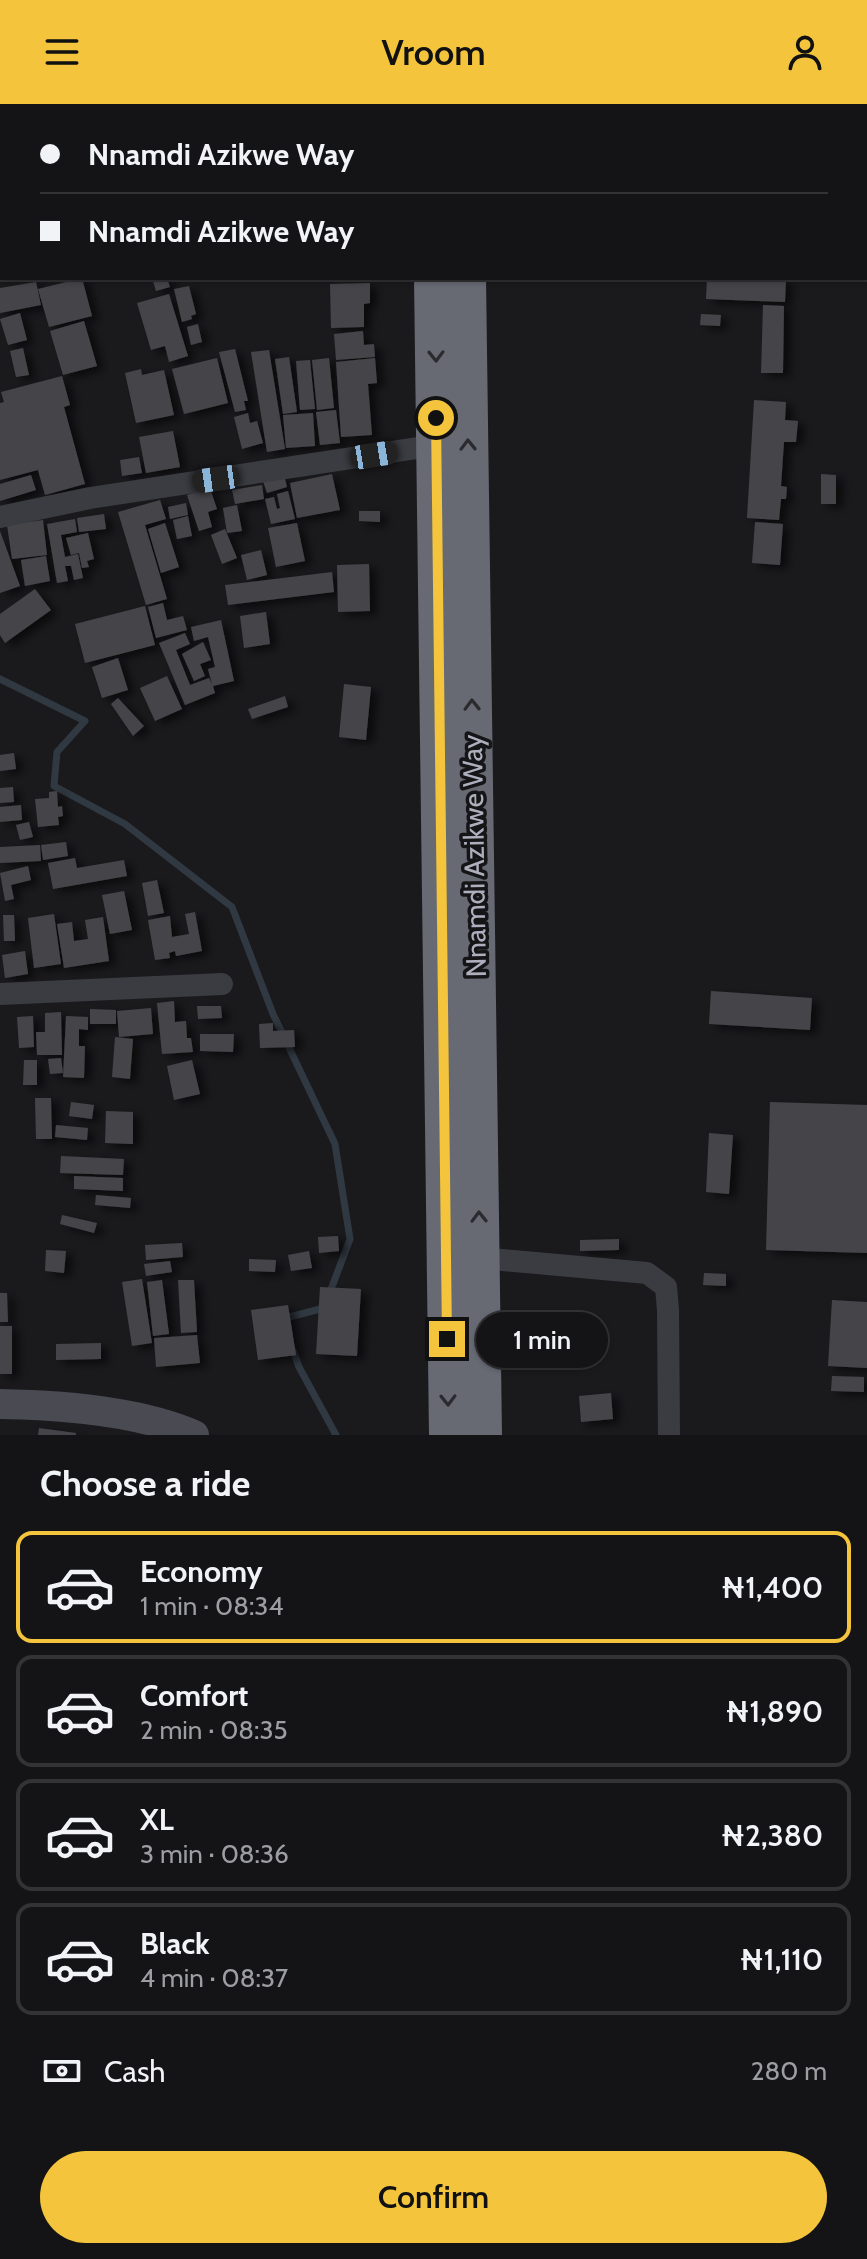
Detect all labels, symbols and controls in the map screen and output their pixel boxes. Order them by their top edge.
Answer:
icon: menu [40,30,84,74]
text: Vroom [381,30,486,74]
icon: person [783,30,827,74]
text: Nnamdi Azikwe Way [88,136,354,173]
text: Nnamdi Azikwe Way [88,213,354,250]
one-way arrow [427,350,444,363]
route start [418,400,454,436]
one-way arrow [459,438,477,451]
car [348,439,400,471]
car [191,464,241,494]
one-way arrow [463,698,480,711]
street label: Nnamdi Azikwe Way [455,734,493,978]
one-way arrow [470,1210,488,1223]
callout: 1 min [475,1311,607,1367]
route end [429,1321,465,1357]
text: 1 min [513,1324,571,1356]
one-way arrow [439,1394,457,1407]
text: Choose a ride [40,1461,250,1505]
icon: car [44,1551,116,1623]
text: Economy [140,1553,263,1590]
text: ₦1,400 [721,1569,823,1606]
text: 1 min · 08:34 [140,1590,283,1622]
icon: car [44,1675,116,1747]
text: Comfort [140,1677,248,1714]
text: ₦1,890 [725,1693,823,1730]
text: 2 min · 08:35 [140,1714,288,1746]
icon: car [44,1799,116,1871]
text: XL [140,1801,174,1838]
text: ₦2,380 [721,1817,823,1854]
text: 3 min · 08:36 [140,1838,289,1870]
icon: car [44,1923,116,1995]
text: Black [140,1925,210,1962]
text: ₦1,110 [740,1941,823,1978]
text: 4 min · 08:37 [140,1962,288,1994]
icon: cash [40,2049,84,2093]
text: Cash [104,2053,166,2090]
text: 280 m [751,2055,827,2087]
button: Confirm [40,2151,827,2243]

